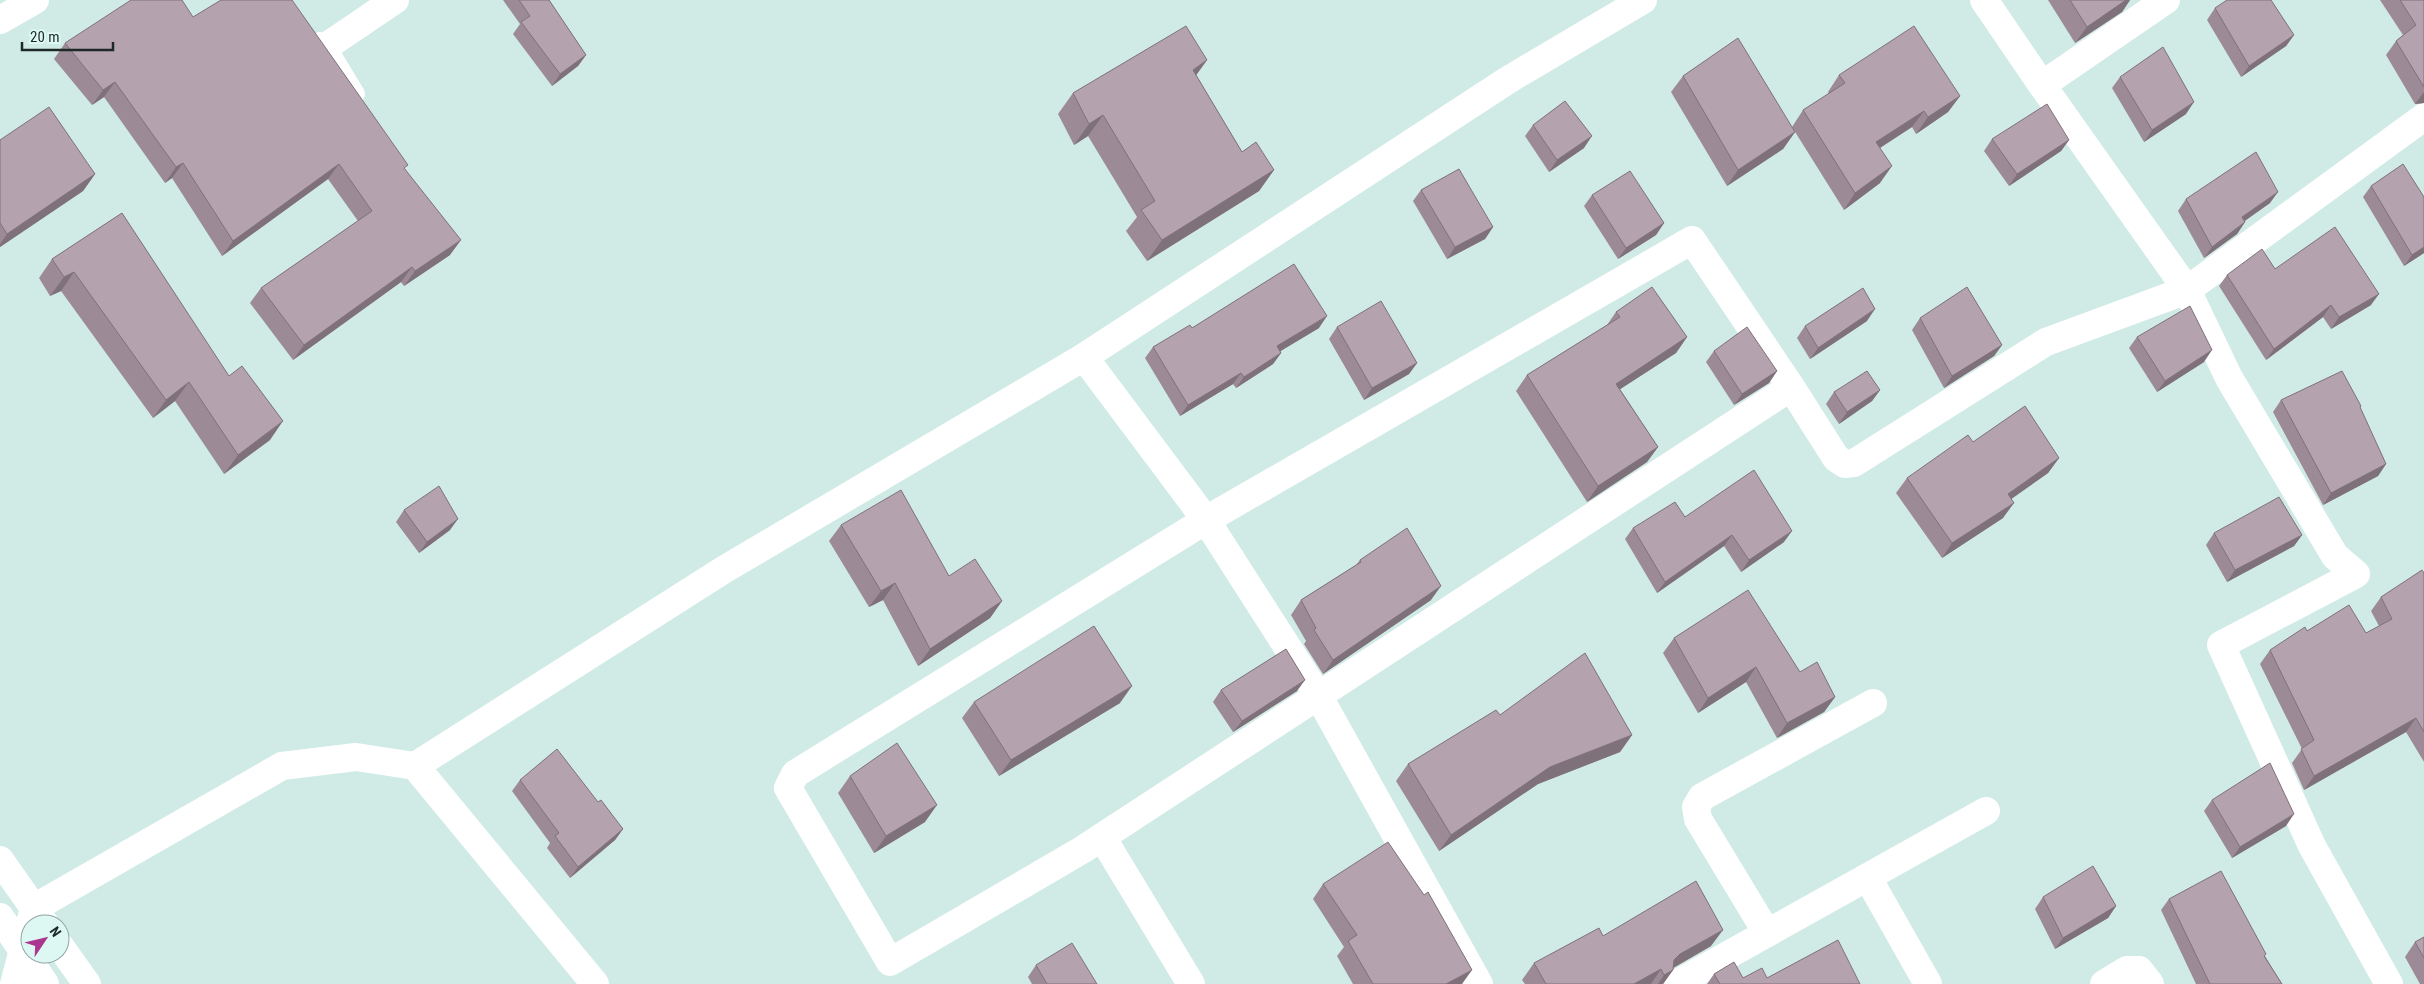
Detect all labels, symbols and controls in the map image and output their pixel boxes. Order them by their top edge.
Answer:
scale bar [22,20,114,52]
text: 20 m [30,28,60,46]
north arrow [20,914,70,964]
text: N [47,923,65,940]

